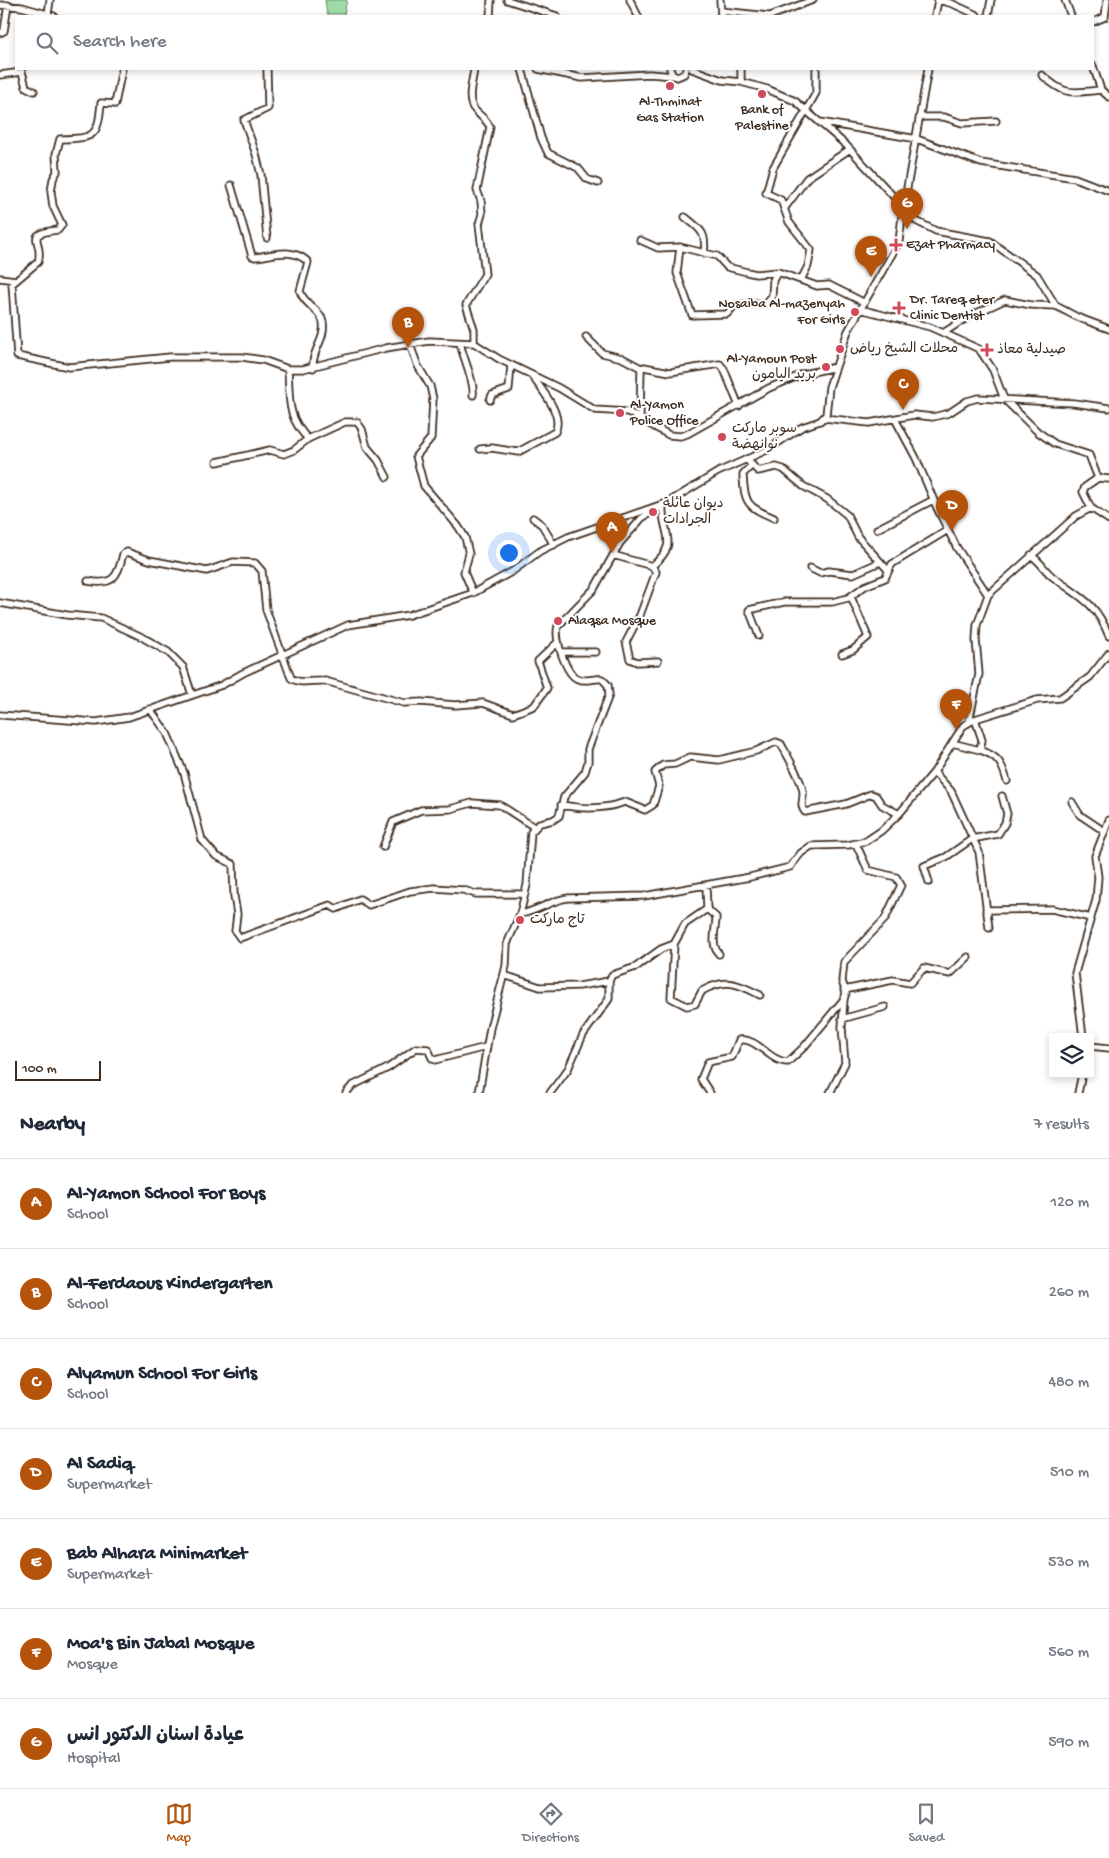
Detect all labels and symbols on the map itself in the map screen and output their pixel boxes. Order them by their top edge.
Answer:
marker: Al-Thminat Gas Station [664,80,676,92]
marker: Bank of Palestine [756,88,768,100]
place label: Al-Thminat Gas Station [636,94,704,127]
place label: Bank of Palestine [734,102,790,135]
pin: G [891,188,923,229]
pin: E [855,236,887,277]
place label: Ezat Pharmacy [906,237,995,254]
marker: Ezat Pharmacy [890,239,902,251]
place label: Dr. Tareq eter Clinic Dentist [909,292,995,325]
place label: Nosaiba Al-mazenyah For Girls [718,296,846,329]
marker: Dr. Tareq eter Clinic Dentist [892,301,906,315]
marker: Nosaiba Al-mazenyah For Girls [849,306,861,318]
pin: B [392,307,424,348]
place label: محلات الشيخ رياض [850,341,958,358]
place label: صيدلية معاذ [997,342,1066,359]
marker: محلات الشيخ رياض [834,343,846,355]
marker: صيدلية معاذ [981,344,993,356]
place label: Al-Yamoun Post بريد اليامون [726,351,817,384]
marker: Al-Yamoun Post بريد اليامون [820,361,832,373]
pin: C [887,369,919,410]
place label: Al-Yamon Police Office [629,397,699,430]
marker: Al-Yamon Police Office [614,407,626,419]
place label: سوبر ماركت نوانهضة [732,421,797,454]
marker: سوبر ماركت نوانهضة [716,431,728,443]
pin: D [936,490,968,531]
place label: ديوان عائلة الجرادات [663,496,724,529]
marker: ديوان عائلة الجرادات [647,506,659,518]
pin: A [596,512,628,553]
your location [496,540,522,566]
place label: Alaqsa Mosque [568,613,657,630]
marker: Alaqsa Mosque [552,615,564,627]
pin: F [940,689,972,730]
place label: تاج ماركت [530,912,585,929]
marker: تاج ماركت [514,914,526,926]
scale bar [15,1058,101,1081]

